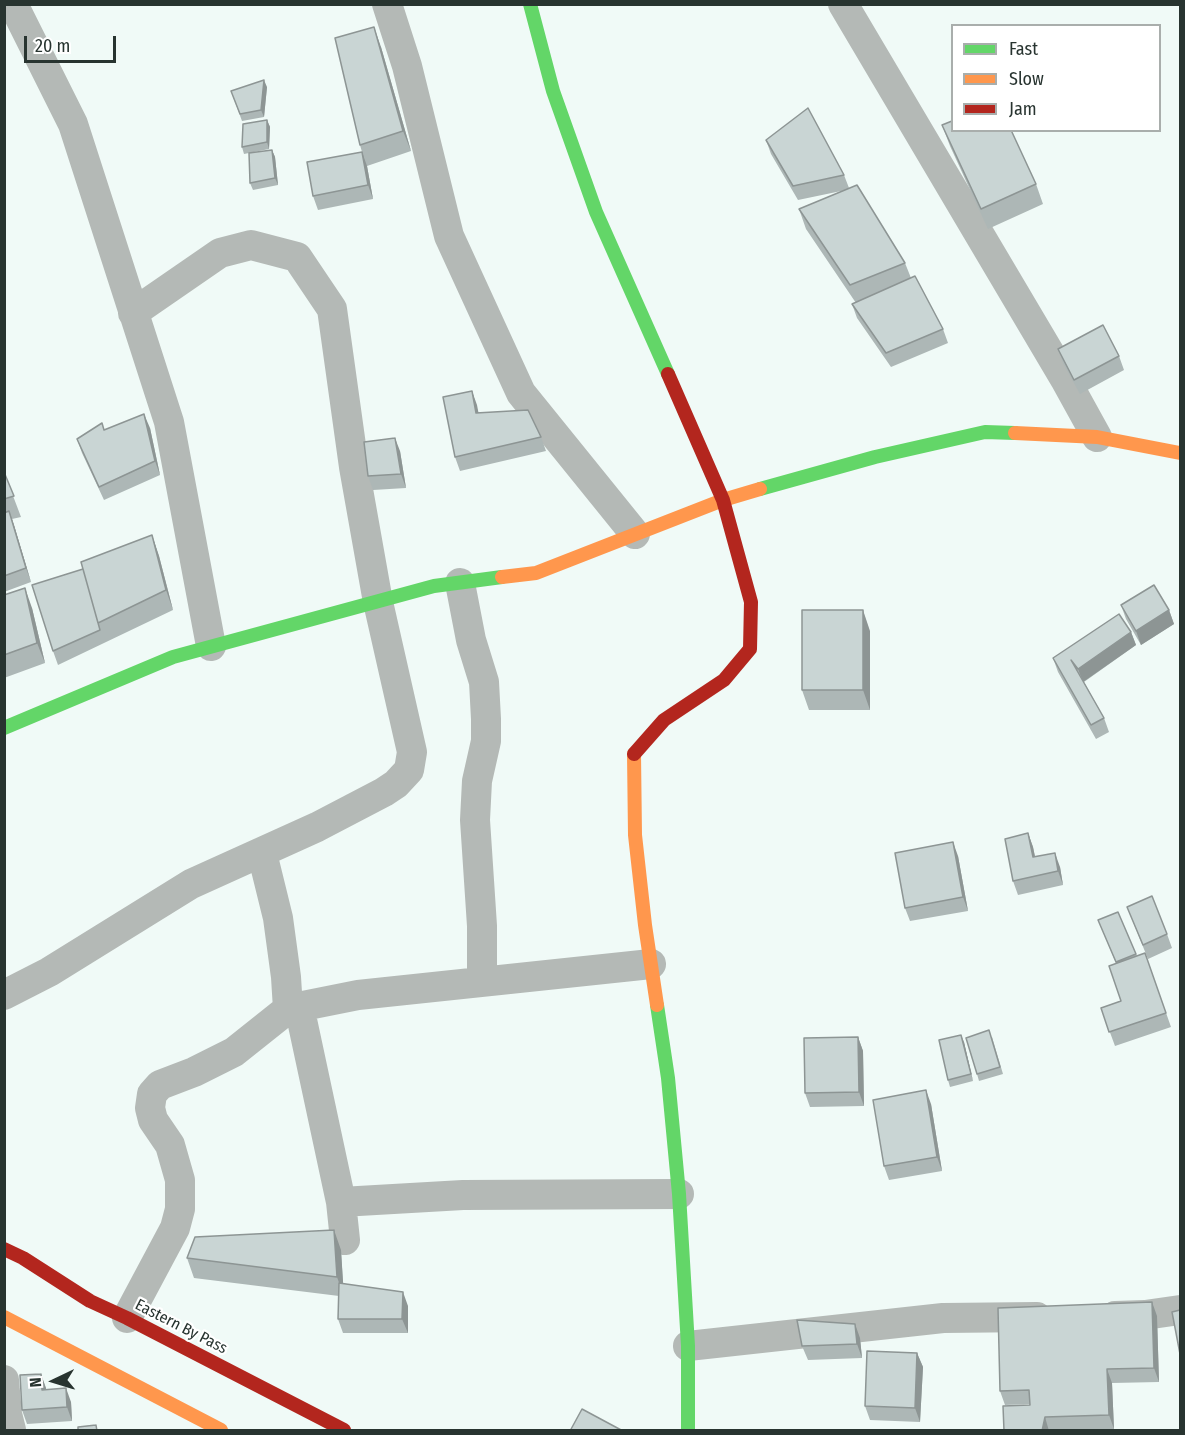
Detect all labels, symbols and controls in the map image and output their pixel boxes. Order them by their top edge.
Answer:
scale bar [27,24,118,62]
legend [951,24,1161,132]
text: 20 m [35,35,70,57]
text: Fast [1009,38,1038,60]
text: Slow [1009,68,1044,90]
text: Jam [1009,98,1037,120]
street label: Eastern By Pass [132,1296,230,1358]
north arrow [24,1351,84,1411]
text: N [26,1377,45,1388]

